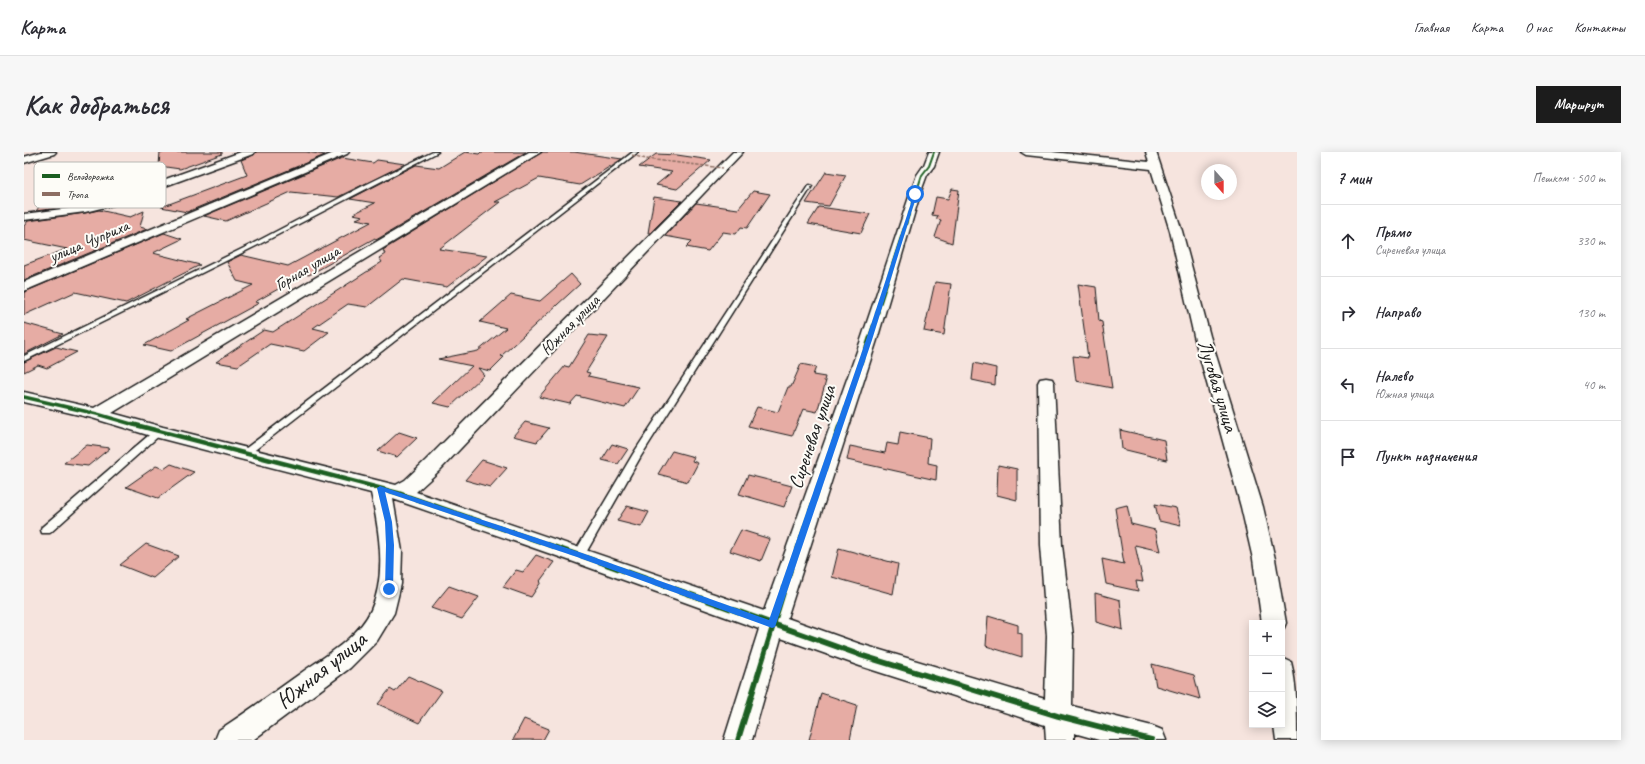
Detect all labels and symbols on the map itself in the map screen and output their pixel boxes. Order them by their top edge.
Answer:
legend [34,162,166,208]
north arrow [1201,164,1237,200]
text: Велодорожка [67,169,114,183]
route start [906,185,924,203]
text: Тропа [67,187,88,201]
street label: улица Чуприха [45,214,134,268]
street label: Горная улица [271,239,345,296]
street label: Южная улица [536,289,605,360]
street label: Луговая улица [1192,337,1244,436]
street label: Сиреневая улица [783,380,842,492]
route end [380,580,398,598]
street label: Южная улица [270,624,373,716]

